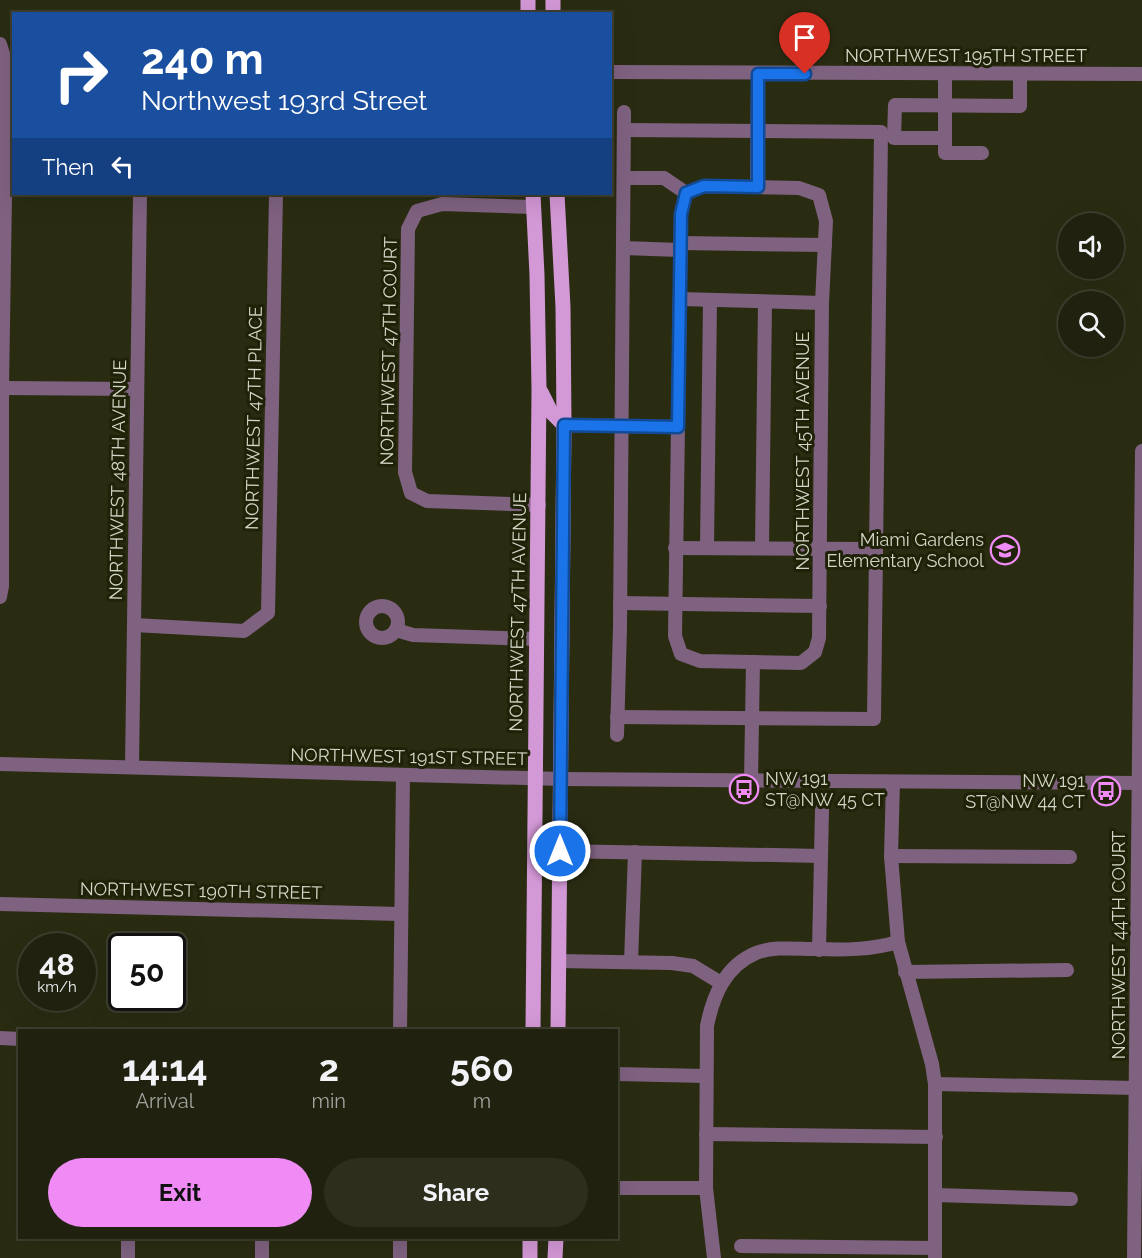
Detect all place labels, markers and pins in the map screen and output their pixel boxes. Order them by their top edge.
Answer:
pin [779,12,830,74]
place label: Miami Gardens Elementary School [826,529,984,571]
school or university icon: Miami Gardens Elementary School [989,534,1021,566]
place label: NW 191 ST@NW 45 CT [765,768,885,810]
place label: NW 191 ST@NW 44 CT [965,770,1085,812]
bus stop icon: NW 191 ST@NW 45 CT [728,773,760,805]
bus stop icon: NW 191 ST@NW 44 CT [1090,775,1122,807]

